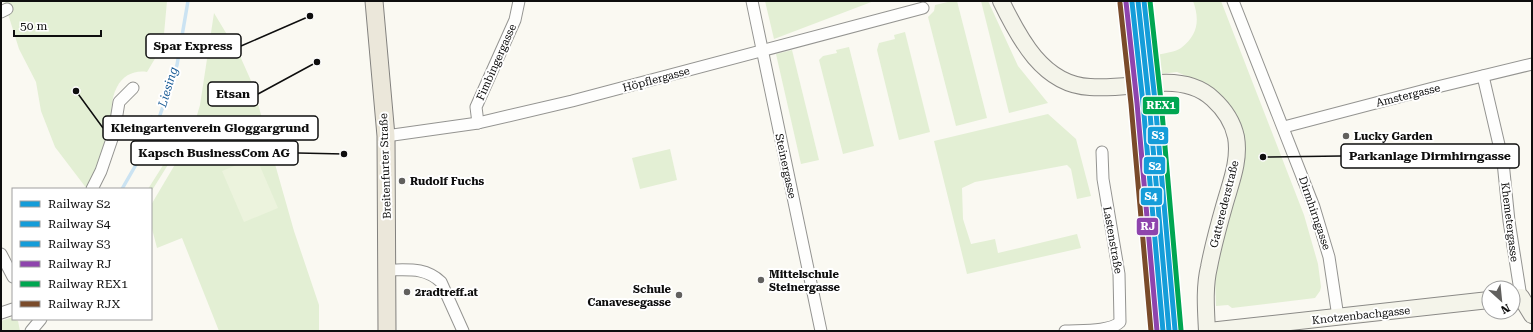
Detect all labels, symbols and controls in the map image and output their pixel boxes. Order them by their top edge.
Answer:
scale bar [14,12,101,38]
text: 50 m [20,19,47,33]
street label: Fimbingergasse [474,22,519,103]
callout: Spar Express [146,34,241,58]
text: Spar Express [154,39,232,53]
street label: Höpflergasse [621,64,691,95]
water label: Liesing [155,65,181,110]
street label: Amstergasse [1375,81,1442,110]
callout: Etsan [208,82,258,106]
text: Etsan [216,87,250,101]
line badge: REX1 [1142,96,1180,115]
text: REX1 [1146,99,1176,112]
street label: Breitenfurter Straße [377,113,394,219]
callout: Kleingartenverein Gloggargrund [103,116,318,140]
text: Kleingartenverein Gloggargrund [111,121,309,135]
line badge: S3 [1147,126,1169,145]
text: S3 [1151,129,1165,142]
place label: Lucky Garden [1354,130,1433,143]
marker: Lucky Garden [1341,131,1351,141]
street label: Steinergasse [772,132,799,200]
callout: Kapsch BusinessCom AG [131,141,298,165]
callout: Parkanlage Dirmhirngasse [1341,144,1519,168]
text: Kapsch BusinessCom AG [138,146,290,160]
text: Parkanlage Dirmhirngasse [1349,149,1511,163]
line badge: S2 [1143,156,1166,175]
street label: Gatterederstraße [1207,159,1242,249]
text: S2 [1148,160,1162,173]
place label: Rudolf Fuchs [410,175,485,188]
street label: Dirmhirngasse [1296,175,1333,252]
marker: Rudolf Fuchs [397,176,407,186]
street label: Khemetergasse [1498,182,1521,263]
line badge: S4 [1140,187,1163,206]
legend [12,188,152,320]
text: S4 [1144,190,1158,203]
text: Railway S2 [48,197,111,211]
street label: Lastenstraße [1100,206,1125,275]
text: Railway S4 [48,217,111,231]
line badge: RJ [1136,217,1159,236]
text: RJ [1141,220,1156,233]
text: Railway S3 [48,237,111,251]
text: Railway RJ [48,257,112,271]
place label: Mittelschule Steinergasse [769,268,841,294]
marker: Mittelschule Steinergasse [756,275,766,285]
text: Railway REX1 [48,277,128,291]
north arrow [1481,280,1521,320]
place label: Schule Canavesegasse [587,283,672,309]
place label: 2radtreff.at [415,286,479,299]
marker: 2radtreff.at [402,287,412,297]
marker: Schule Canavesegasse [674,290,684,300]
text: Railway RJX [48,297,120,311]
text: N [1498,301,1512,316]
street label: Knotzenbachgasse [1311,304,1411,327]

